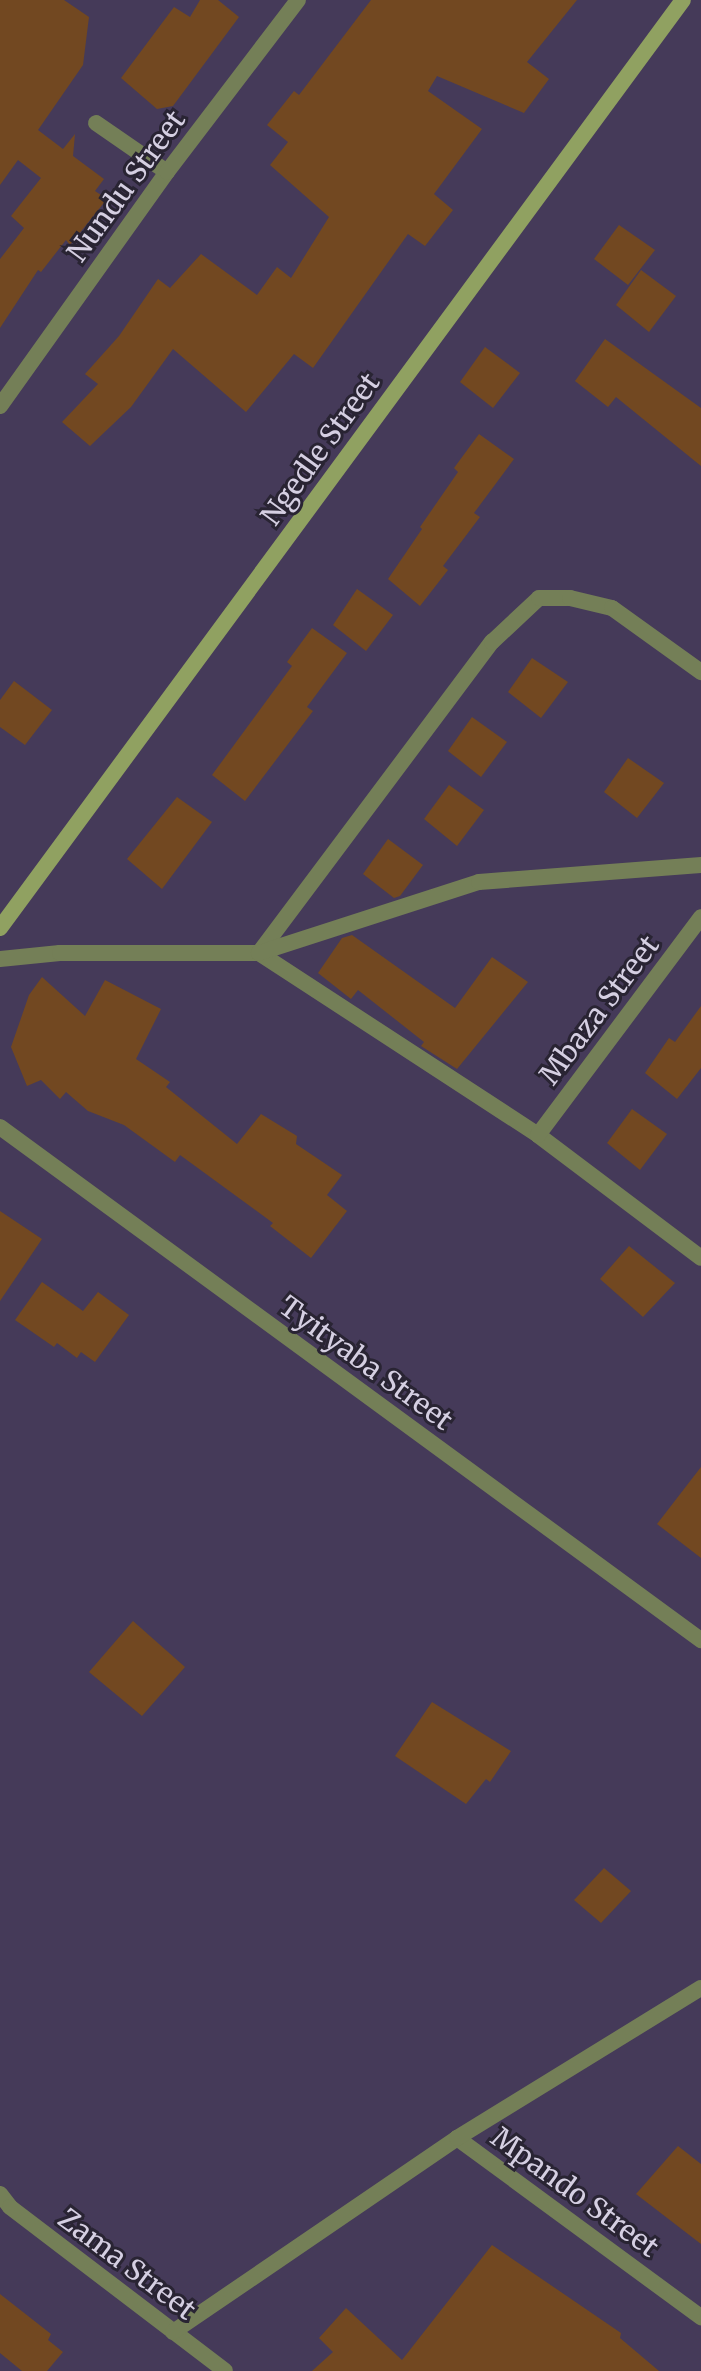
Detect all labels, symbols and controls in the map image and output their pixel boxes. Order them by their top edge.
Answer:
street label: Nundu Street [60,104,192,268]
street label: Ngedle Street [254,366,386,532]
street label: Mbaza Street [532,929,666,1091]
street label: Tyityaba Street [273,1289,459,1437]
street label: Mpando Street [485,2120,665,2264]
street label: Zama Street [52,2202,202,2326]

